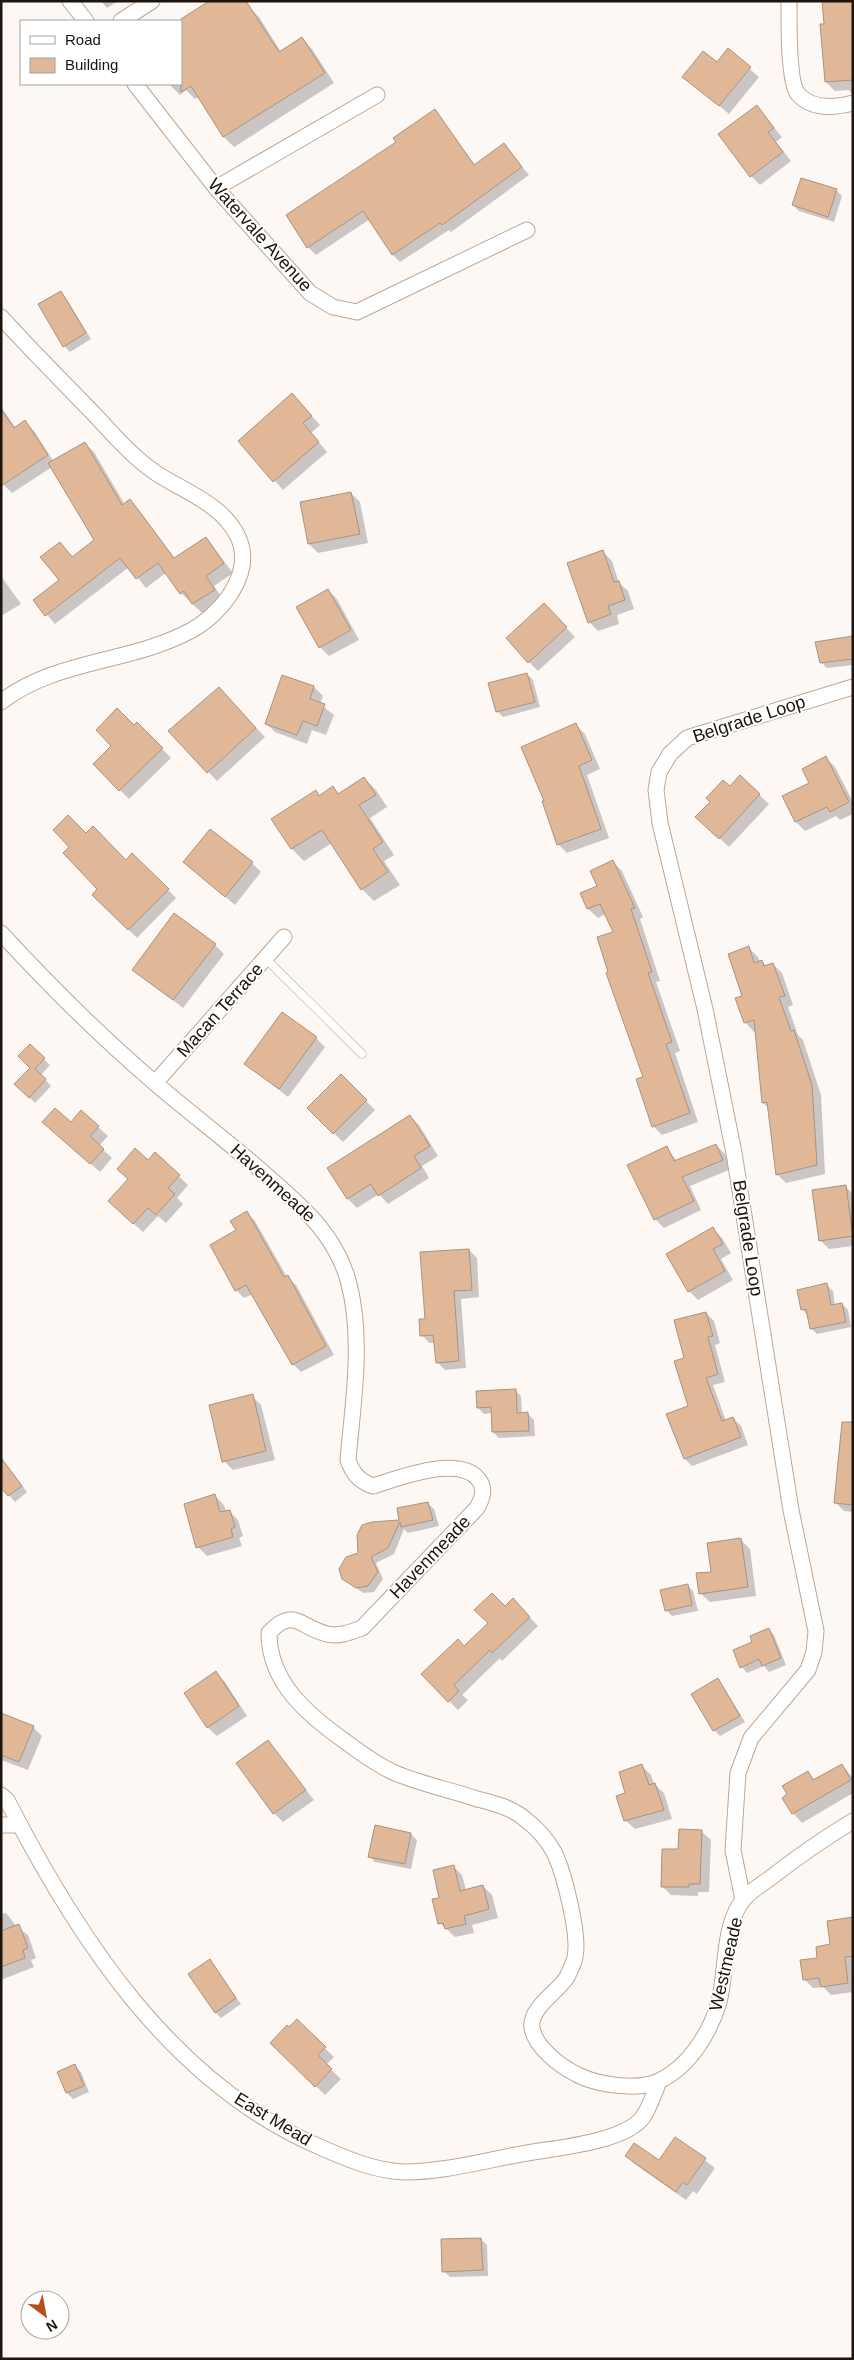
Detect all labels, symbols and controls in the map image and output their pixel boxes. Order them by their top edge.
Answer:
legend [20,20,182,85]
text: Road [65,31,101,48]
text: Building [65,56,118,73]
street label: Watervale Avenue [204,174,316,296]
street label: Belgrade Loop [690,691,808,747]
street label: Macan Terrace [173,959,267,1061]
street label: Havenmeade [227,1140,319,1226]
street label: Belgrade Loop [729,1179,767,1297]
street label: Havenmeade [386,1512,474,1602]
street label: Westmeade [705,1915,747,2013]
street label: East Mead [231,2088,315,2150]
north arrow [20,2290,70,2340]
text: N [43,2317,60,2335]

